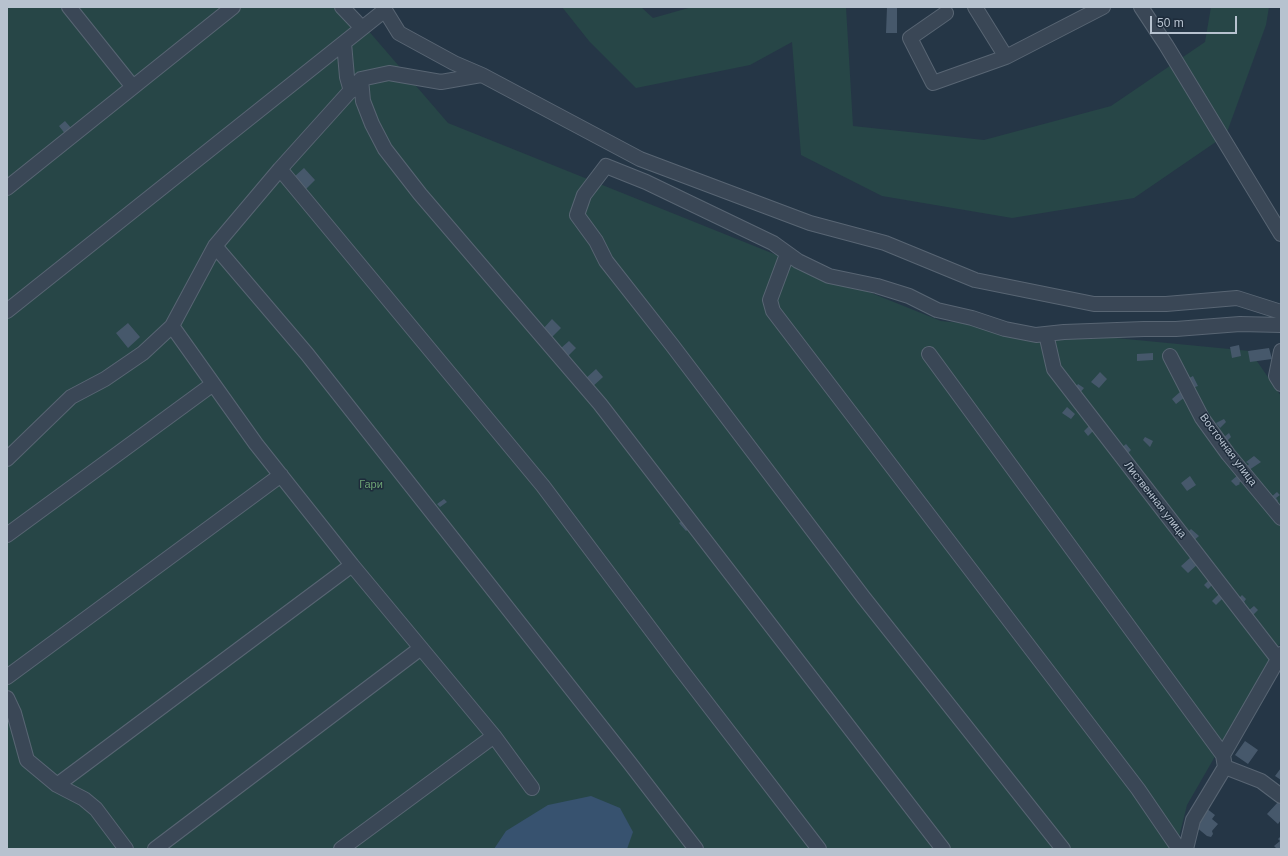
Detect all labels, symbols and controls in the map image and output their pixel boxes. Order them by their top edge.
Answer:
scale bar [1152,8,1239,34]
text: 50 m [1157,16,1184,30]
street label: Восточная улица [1197,411,1259,489]
street label: Лиственная улица [1121,459,1189,541]
park label: Гари [359,478,383,492]

